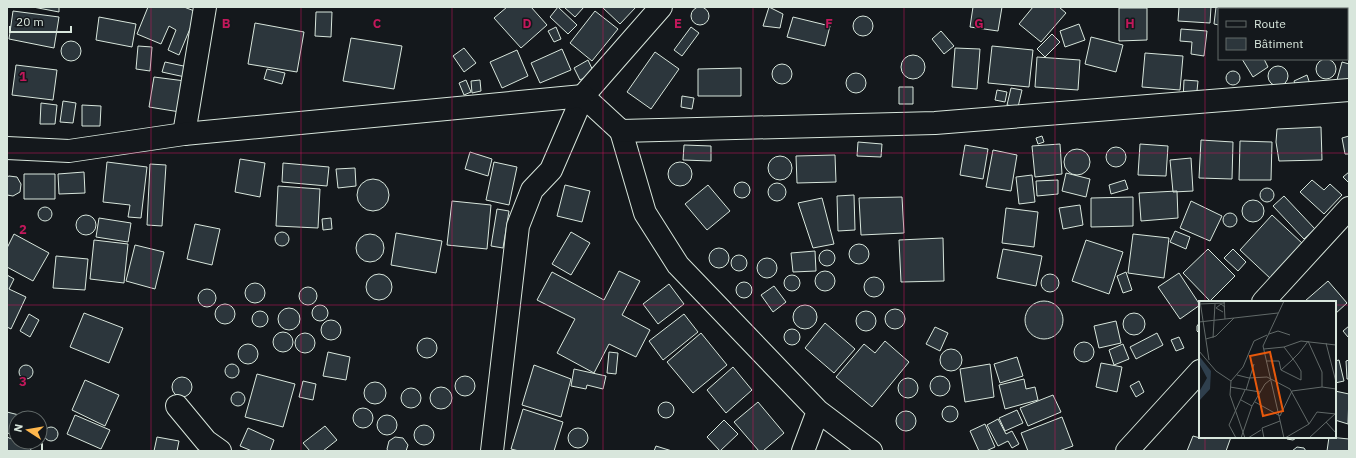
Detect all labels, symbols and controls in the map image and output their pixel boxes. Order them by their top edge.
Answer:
scale bar [10,8,71,34]
legend [1218,8,1348,60]
text: 20 m [16,14,44,29]
text: B [222,15,231,32]
text: C [373,15,382,32]
text: D [522,15,532,32]
text: E [674,15,682,32]
text: F [825,15,833,32]
text: G [974,15,984,32]
text: H [1125,15,1135,32]
text: Route [1254,16,1286,31]
text: Bâtiment [1254,36,1304,51]
text: 1 [19,68,27,85]
text: 2 [19,221,27,238]
inset map [1199,301,1336,438]
text: 3 [19,373,27,390]
north arrow [8,410,48,450]
text: N [11,423,26,433]

